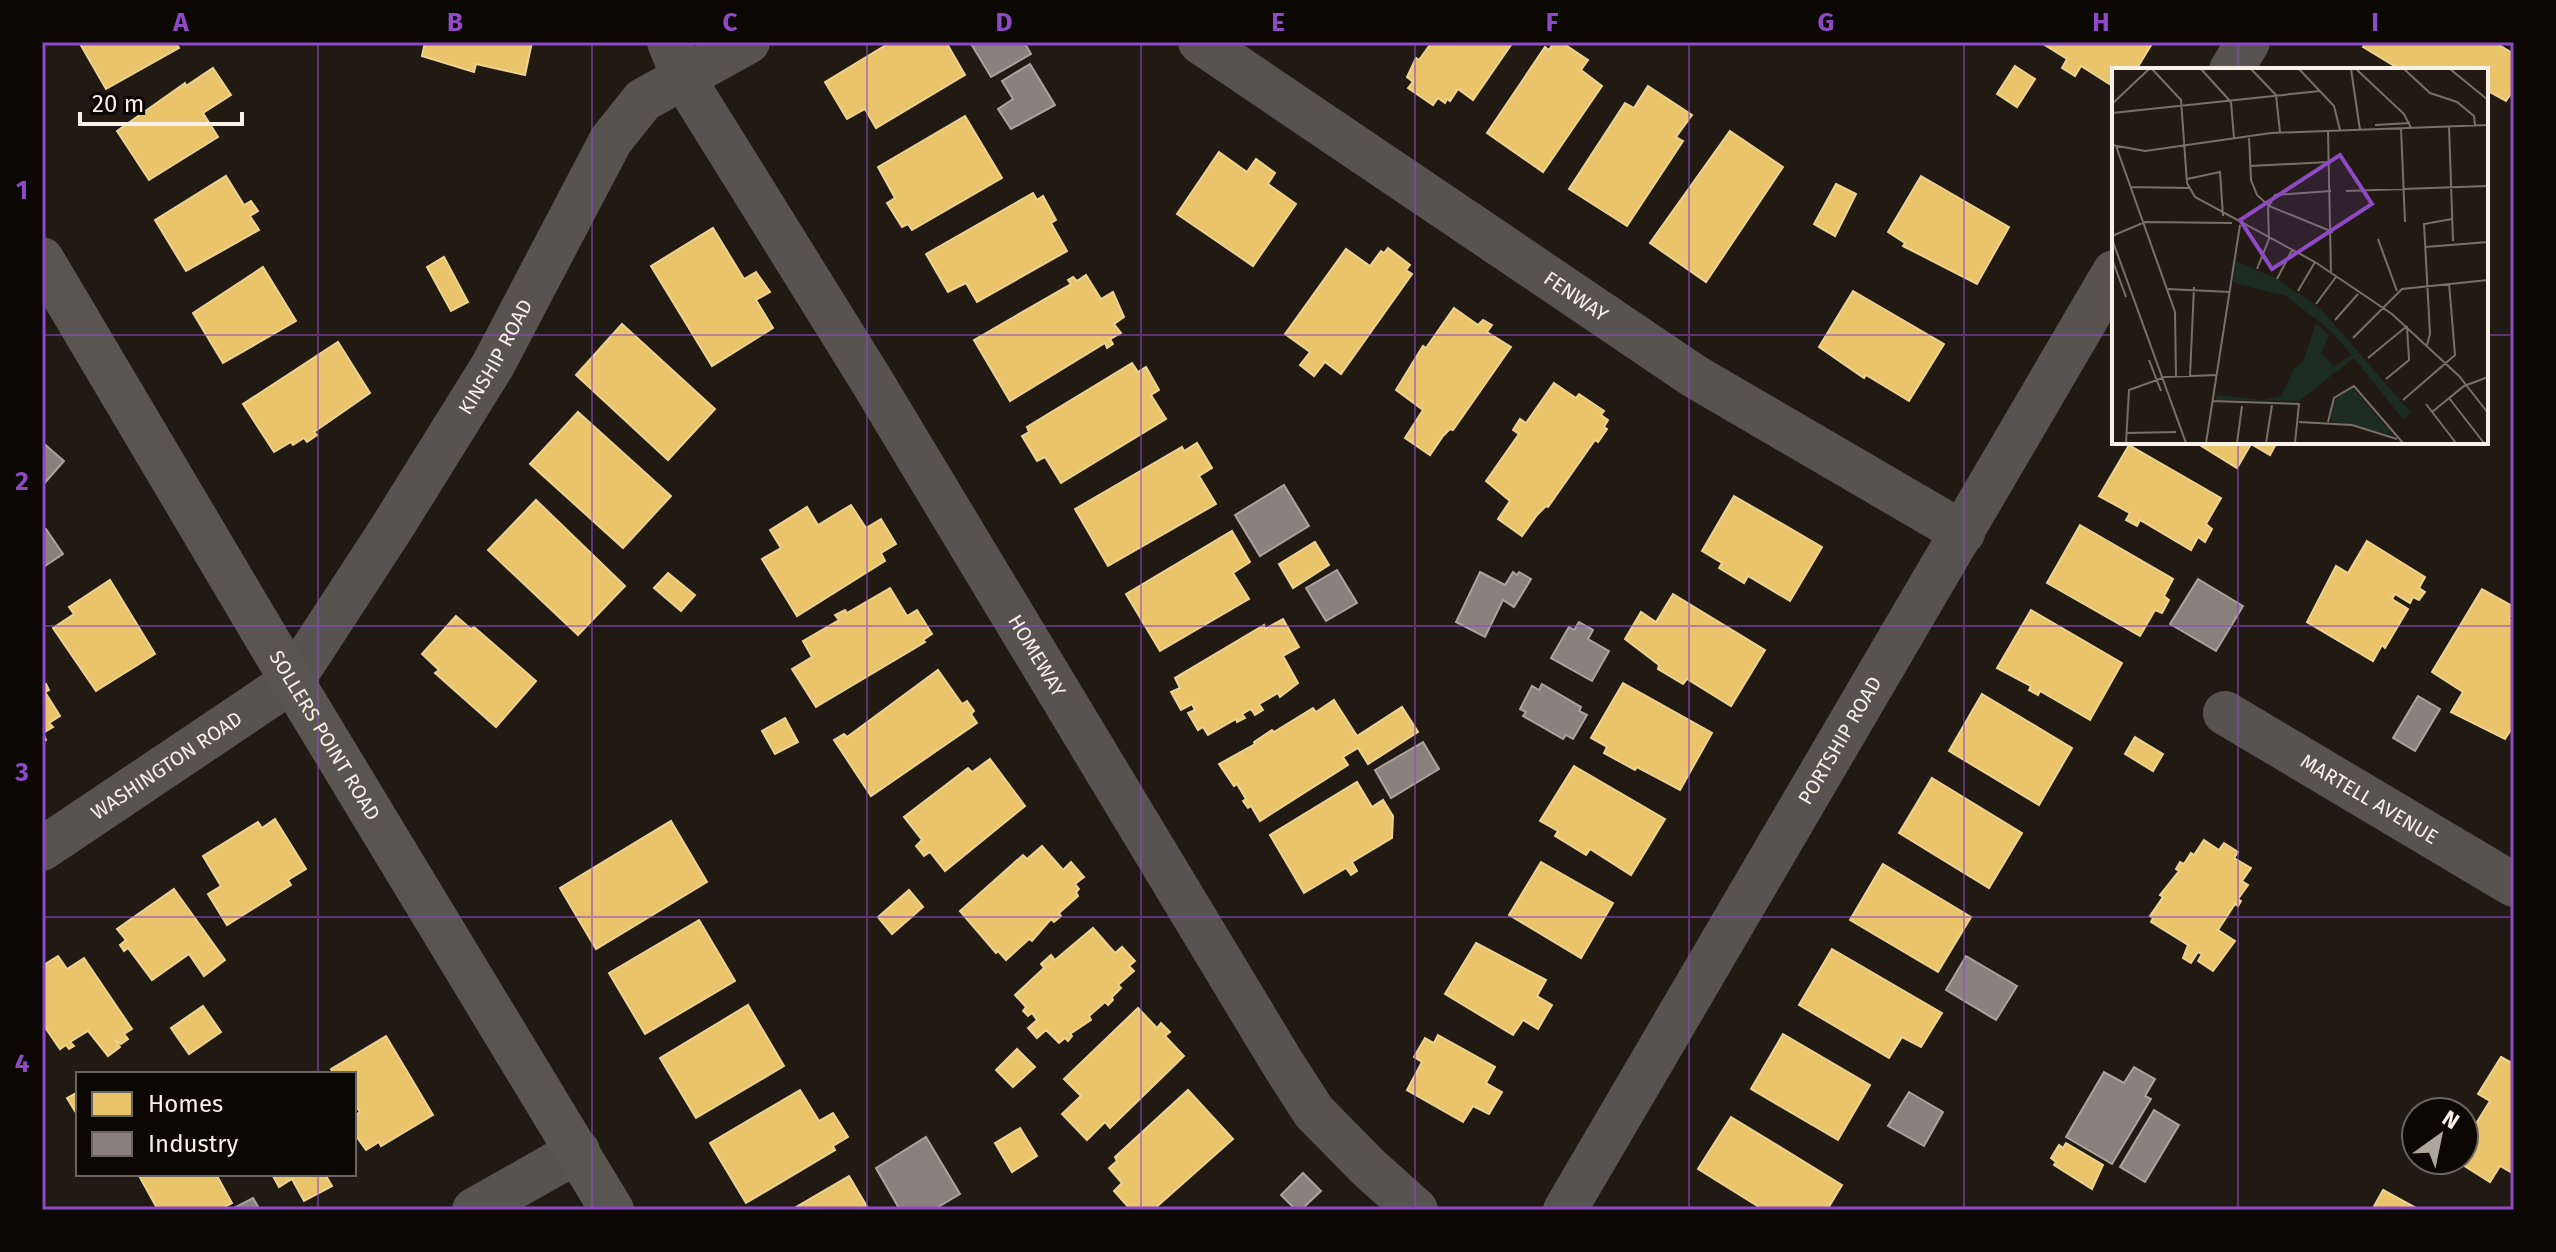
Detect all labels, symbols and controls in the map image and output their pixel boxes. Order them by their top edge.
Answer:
text: A [172,7,189,38]
text: B [447,7,463,38]
text: C [723,7,738,38]
text: D [996,7,1013,38]
text: E [1271,7,1285,38]
text: F [1546,7,1559,38]
text: G [1818,7,1834,38]
text: H [2092,7,2110,38]
text: I [2371,7,2379,38]
inset map [2112,68,2488,444]
scale bar [80,76,242,126]
text: 20 m [92,90,144,118]
text: 1 [16,175,28,206]
street label: FENWAY [1539,266,1613,326]
street label: KINSHIP ROAD [453,295,537,419]
text: 2 [15,466,29,497]
street label: HOMEWAY [1003,610,1071,701]
street label: SOLLERS POINT ROAD [265,646,385,825]
street label: PORTSHIP ROAD [1793,672,1887,809]
street label: WASHINGTON ROAD [86,706,247,825]
street label: MARTELL AVENUE [2296,749,2442,849]
text: 3 [14,757,29,788]
text: 4 [15,1048,30,1079]
legend [76,1072,356,1176]
text: Homes [148,1090,223,1118]
north arrow [2400,1096,2480,1176]
text: N [2437,1104,2464,1135]
text: Industry [148,1130,239,1158]

